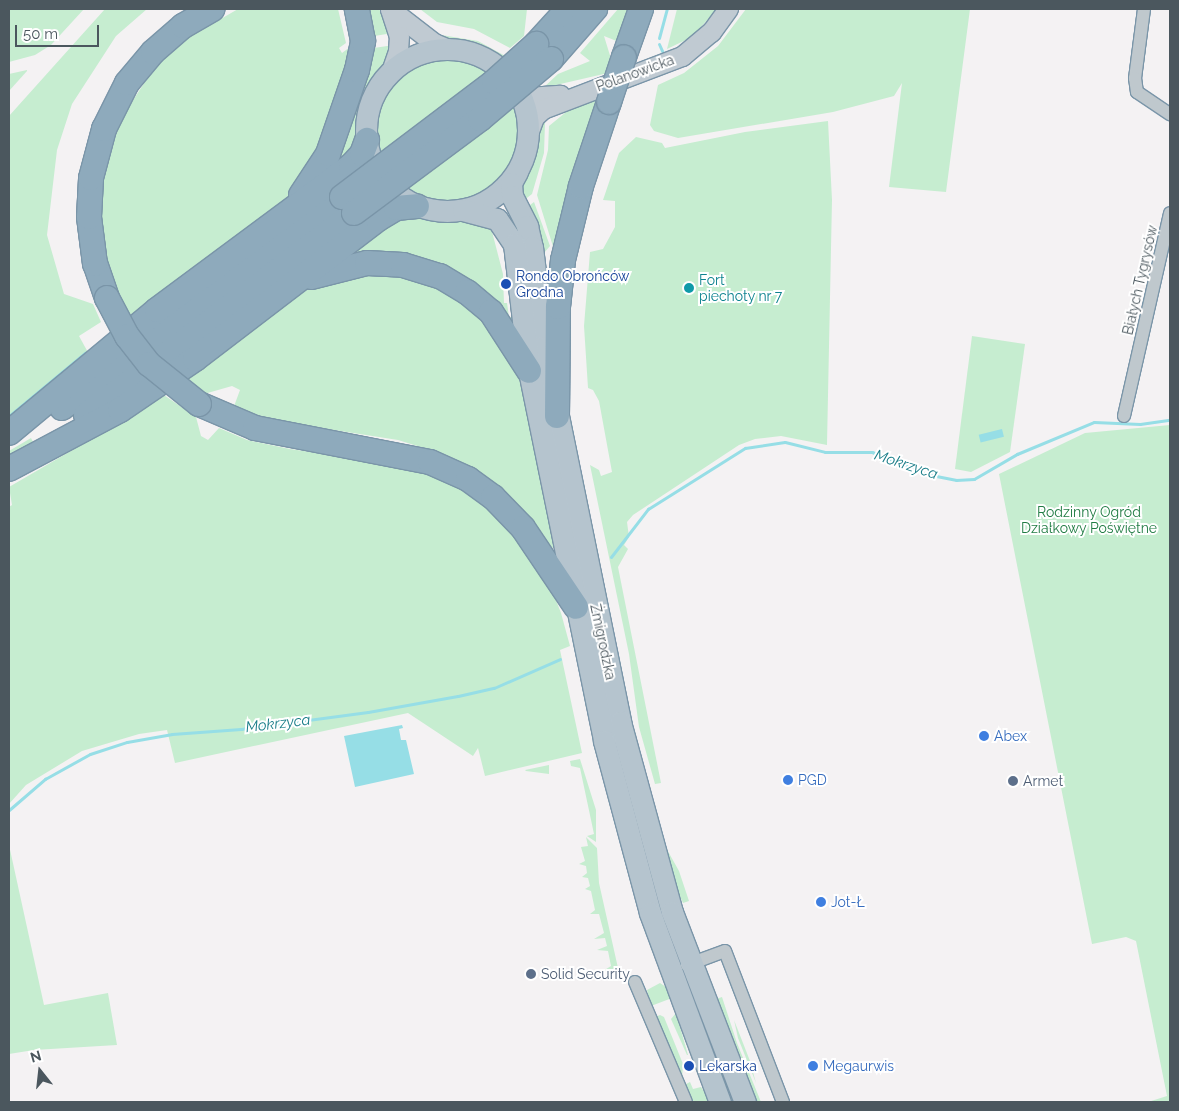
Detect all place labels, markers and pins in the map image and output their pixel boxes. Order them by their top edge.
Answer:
place label: Rondo Obrońców Grodna [516,268,629,300]
place label: Fort piechoty nr 7 [699,272,783,304]
marker: Rondo Obrońców Grodna [500,278,512,290]
marker: Fort piechoty nr 7 [683,282,695,294]
place label: Abex [994,728,1027,744]
marker: Abex [978,730,990,742]
place label: PGD [798,772,827,788]
place label: Armet [1023,773,1063,789]
marker: PGD [782,774,794,786]
marker: Armet [1007,775,1019,787]
place label: Jot-Ł [831,894,865,910]
marker: Jot-Ł [815,896,827,908]
place label: Solid Security [541,966,630,982]
marker: Solid Security [525,968,537,980]
place label: Lekarska [699,1058,757,1074]
place label: Megaurwis [823,1058,894,1074]
marker: Lekarska [683,1060,695,1072]
marker: Megaurwis [807,1060,819,1072]

